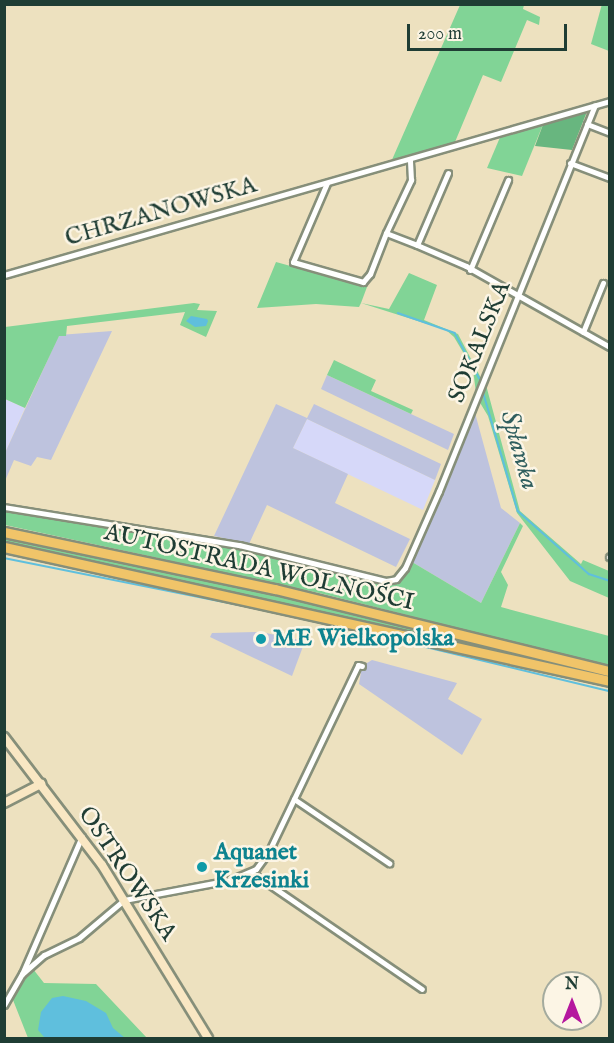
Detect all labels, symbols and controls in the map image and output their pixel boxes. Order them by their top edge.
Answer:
scale bar [410,12,570,50]
text: 200 m [418,23,462,46]
street label: CHRZANOWSKA [62,171,260,253]
street label: SOKALSKA [443,277,517,407]
water label: Spławka [493,407,545,493]
street label: AUTOSTRADA WOLNOŚCI [101,518,417,618]
place label: ME Wielkopolska [273,625,454,653]
marker: ME Wielkopolska [254,632,268,646]
street label: OSTROWSKA [71,801,183,947]
place label: Aquanet Krzesinki [214,839,309,895]
marker: Aquanet Krzesinki [195,860,209,874]
north arrow [542,971,602,1031]
text: N [565,975,579,995]

